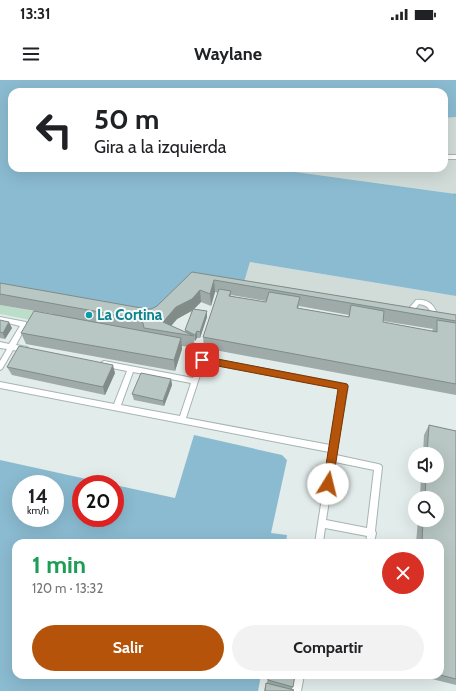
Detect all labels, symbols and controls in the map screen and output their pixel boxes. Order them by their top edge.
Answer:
text: 13:31 [20,5,51,23]
icon: menu [20,43,42,65]
text: Waylane [194,43,262,65]
icon: heart [414,43,436,65]
text: 50 m [94,102,159,136]
icon: left [28,104,80,156]
text: Gira a la izquierda [94,136,226,158]
place label: La Cortina [97,306,163,324]
marker: La Cortina [84,310,94,320]
pin [185,343,219,377]
icon: arrive [191,349,213,371]
map controls [408,447,444,527]
button: sound [408,447,444,483]
position arrow [307,463,349,505]
speed limit sign: 20 [72,475,124,527]
text: 14 [28,484,48,508]
button: search [408,491,444,527]
text: km/h [27,504,49,517]
text: 1 min [32,550,86,579]
button: close [382,552,424,594]
text: 120 m · 13:32 [32,580,103,596]
button: Salir [32,625,224,671]
button: Compartir [232,625,424,671]

